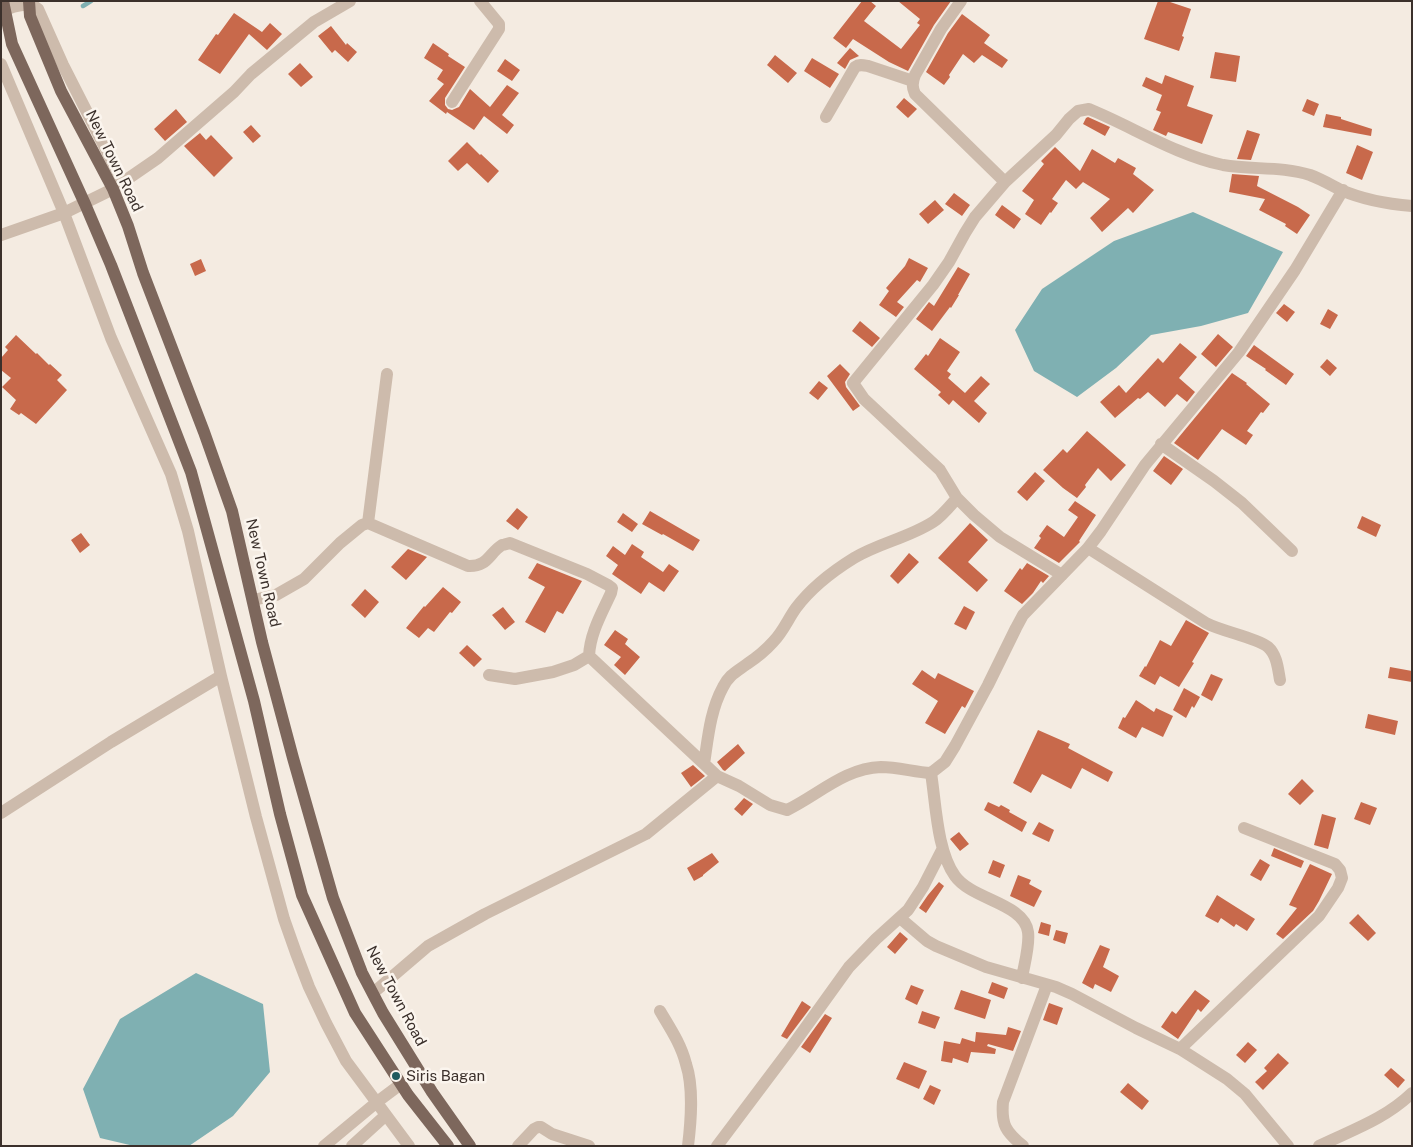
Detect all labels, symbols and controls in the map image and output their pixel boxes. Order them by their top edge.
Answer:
street label: New Town Road [82,107,146,215]
street label: New Town Road [242,517,284,629]
street label: New Town Road [362,943,430,1049]
place label: Siris Bagan [406,1067,485,1085]
marker: Siris Bagan [390,1070,402,1082]

